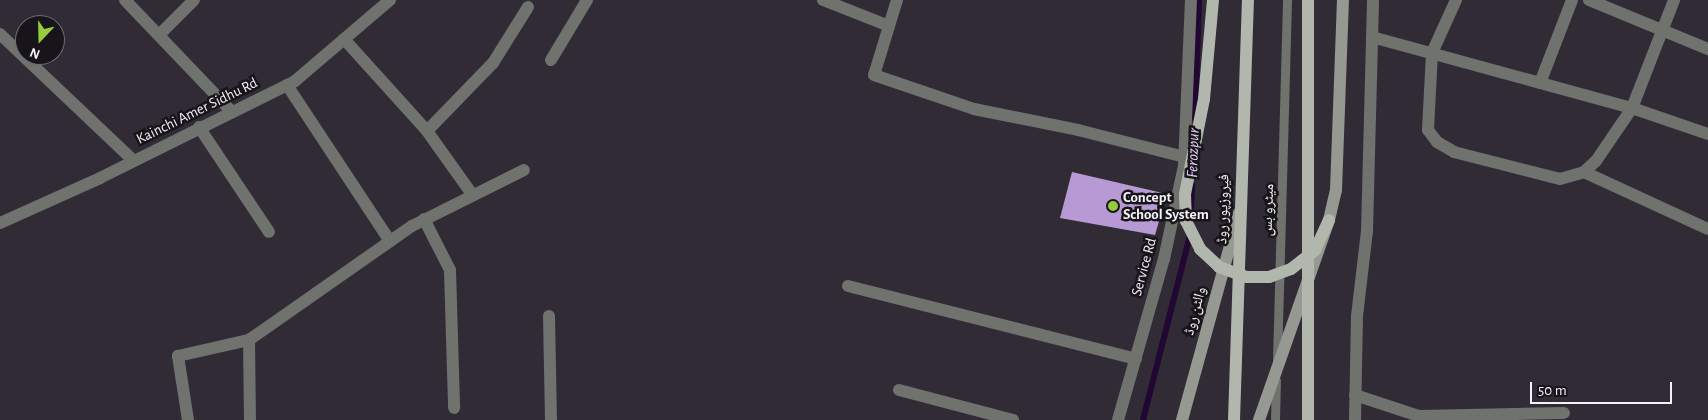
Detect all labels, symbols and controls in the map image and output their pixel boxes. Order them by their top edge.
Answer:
north arrow [15,15,65,65]
text: N [28,45,42,61]
street label: Kainchi Amer Sidhu Rd [133,74,261,148]
water label: Ferozpur [1183,128,1203,178]
street label: فیروزپور روڈ [1213,174,1233,244]
street label: میٹرو بس [1258,183,1278,237]
place label: Concept School System [1123,188,1209,223]
marker: Concept School System [1107,200,1119,212]
street label: Service Rd [1128,236,1160,298]
street label: والٹن روڈ [1180,285,1210,337]
scale bar [1533,372,1676,404]
text: 50 m [1538,383,1567,398]

